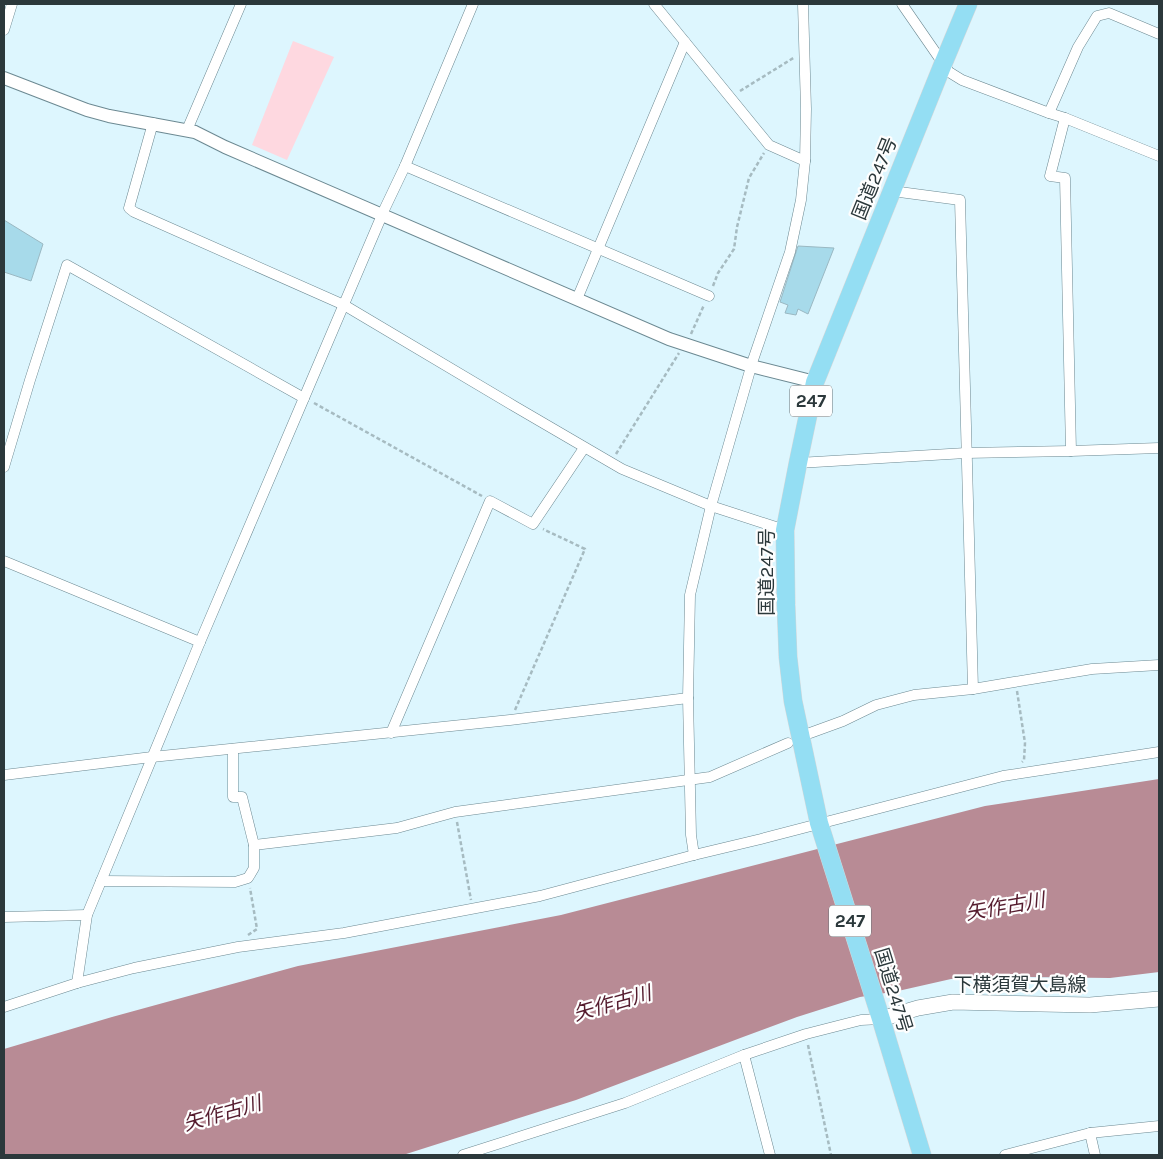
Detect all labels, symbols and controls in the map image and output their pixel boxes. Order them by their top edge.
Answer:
street label: 国道247号 [848,134,902,223]
road number: 247 [790,386,832,416]
street label: 国道247号 [756,528,778,616]
water label: 矢作古川 [964,888,1048,925]
road number: 247 [829,906,871,936]
street label: 国道247号 [870,945,916,1035]
street label: 下横須賀大島線 [953,974,1087,996]
water label: 矢作古川 [571,981,656,1026]
water label: 矢作古川 [181,1091,266,1136]

